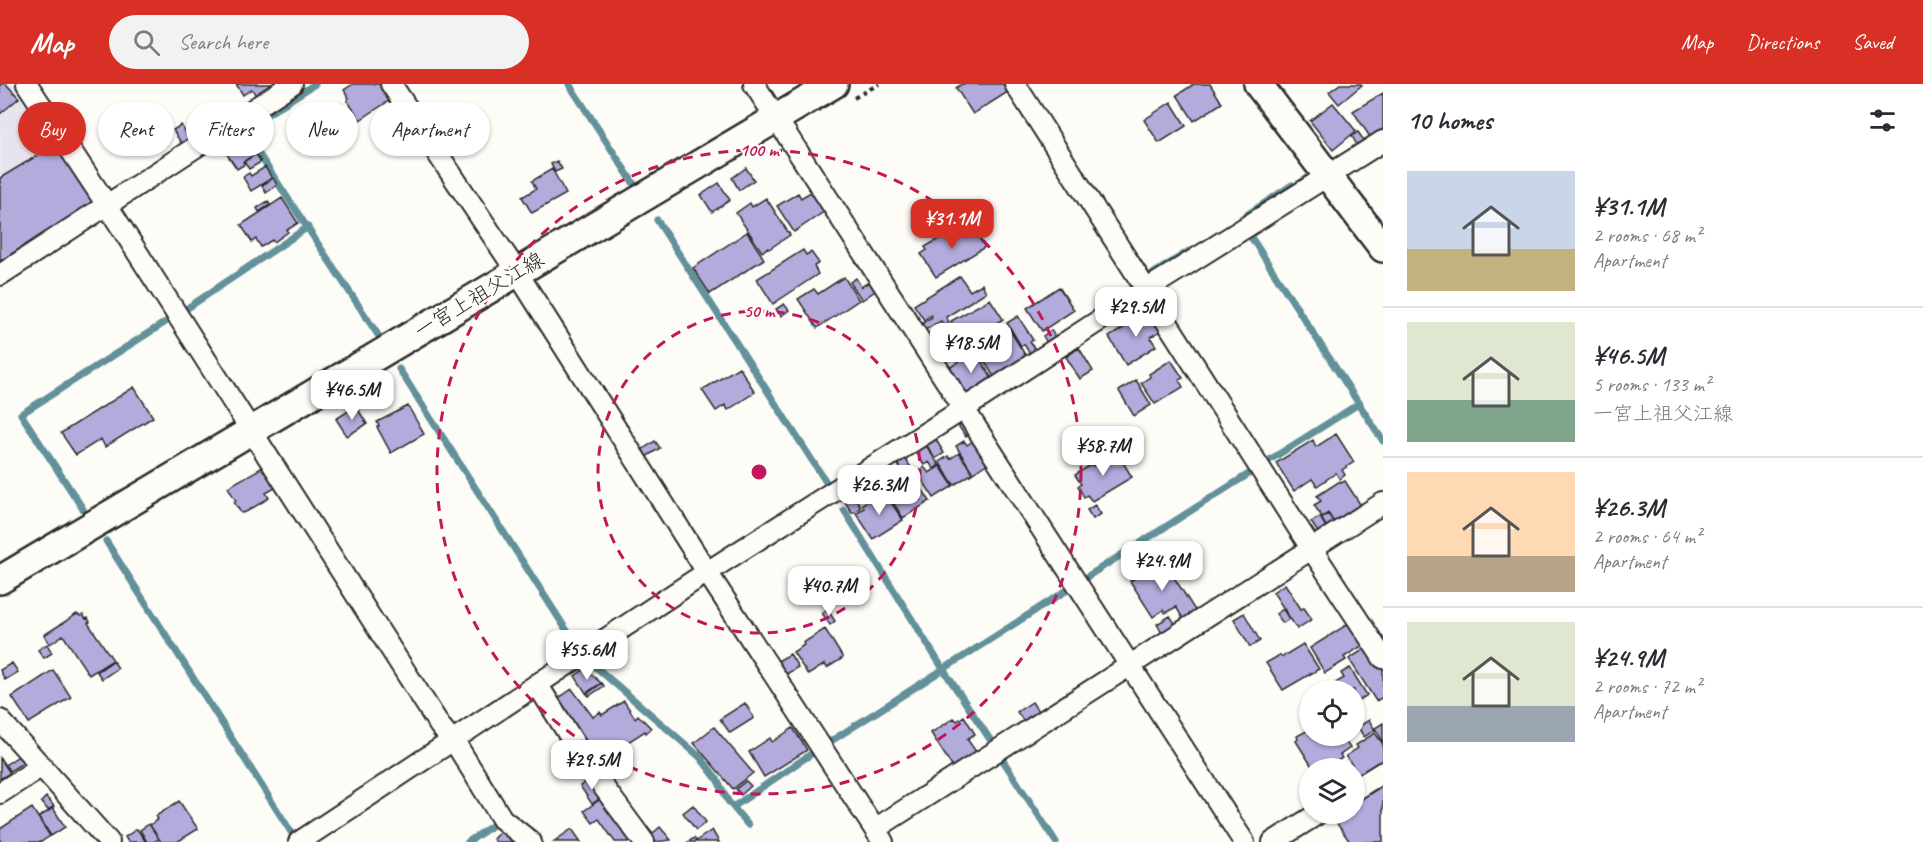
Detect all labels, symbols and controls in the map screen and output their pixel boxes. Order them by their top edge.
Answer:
search box [109,15,529,69]
text: Map [30,25,73,60]
icon: search [130,26,163,59]
text: Search here [178,28,268,56]
text: Map [1681,29,1713,55]
text: Directions [1746,29,1819,55]
text: Saved [1852,29,1893,55]
chip: Buy [18,102,86,156]
chip: Rent [98,102,174,156]
chip: Filters [186,102,274,156]
chip: New [286,102,358,156]
chip: Apartment [370,102,490,156]
text: 10 homes [1407,104,1492,137]
icon: filters [1866,104,1899,137]
text: 100 m [740,139,780,161]
text: ¥31.1M [1593,190,1664,223]
icon: home [1455,195,1527,267]
pin: ¥31.1M [903,199,1001,250]
text: ¥31.1M [925,206,979,231]
text: 2 rooms · 68 m² [1593,223,1701,248]
street label: 一宮上祖父江線 [409,246,549,344]
text: Apartment [1593,248,1666,273]
pin: ¥29.5M [1087,287,1185,338]
text: ¥29.5M [1109,294,1163,319]
text: 50 m [744,300,776,322]
pin: ¥18.5M [922,323,1020,374]
text: ¥18.5M [944,330,998,355]
text: ¥46.5M [1593,339,1664,372]
icon: home [1455,346,1527,418]
pin: ¥46.5M [303,370,401,421]
text: 5 rooms · 133 m² [1593,372,1710,397]
text: ¥46.5M [325,377,379,402]
text: 一宮上祖父江線 [1593,401,1733,426]
pin: ¥58.7M [1054,426,1152,477]
text: ¥58.7M [1076,433,1130,458]
centre of rings [749,462,769,482]
pin: ¥26.3M [830,465,928,516]
text: ¥26.3M [852,472,906,497]
text: ¥26.3M [1593,491,1664,524]
icon: home [1455,496,1527,568]
text: 2 rooms · 64 m² [1593,524,1701,549]
pin: ¥24.9M [1113,541,1211,592]
text: ¥24.9M [1135,548,1189,573]
text: Apartment [1593,549,1666,574]
pin: ¥40.7M [780,566,878,617]
text: ¥40.7M [802,573,856,598]
pin: ¥55.6M [538,630,636,681]
text: ¥55.6M [560,637,614,662]
text: ¥24.9M [1593,641,1664,674]
icon: home [1455,646,1527,718]
text: 2 rooms · 72 m² [1593,674,1701,699]
map controls [1299,680,1365,824]
button: locate [1299,680,1365,746]
text: Apartment [1593,699,1666,724]
pin: ¥29.5M [543,740,641,791]
text: ¥29.5M [565,747,619,772]
button: layers [1299,758,1365,824]

